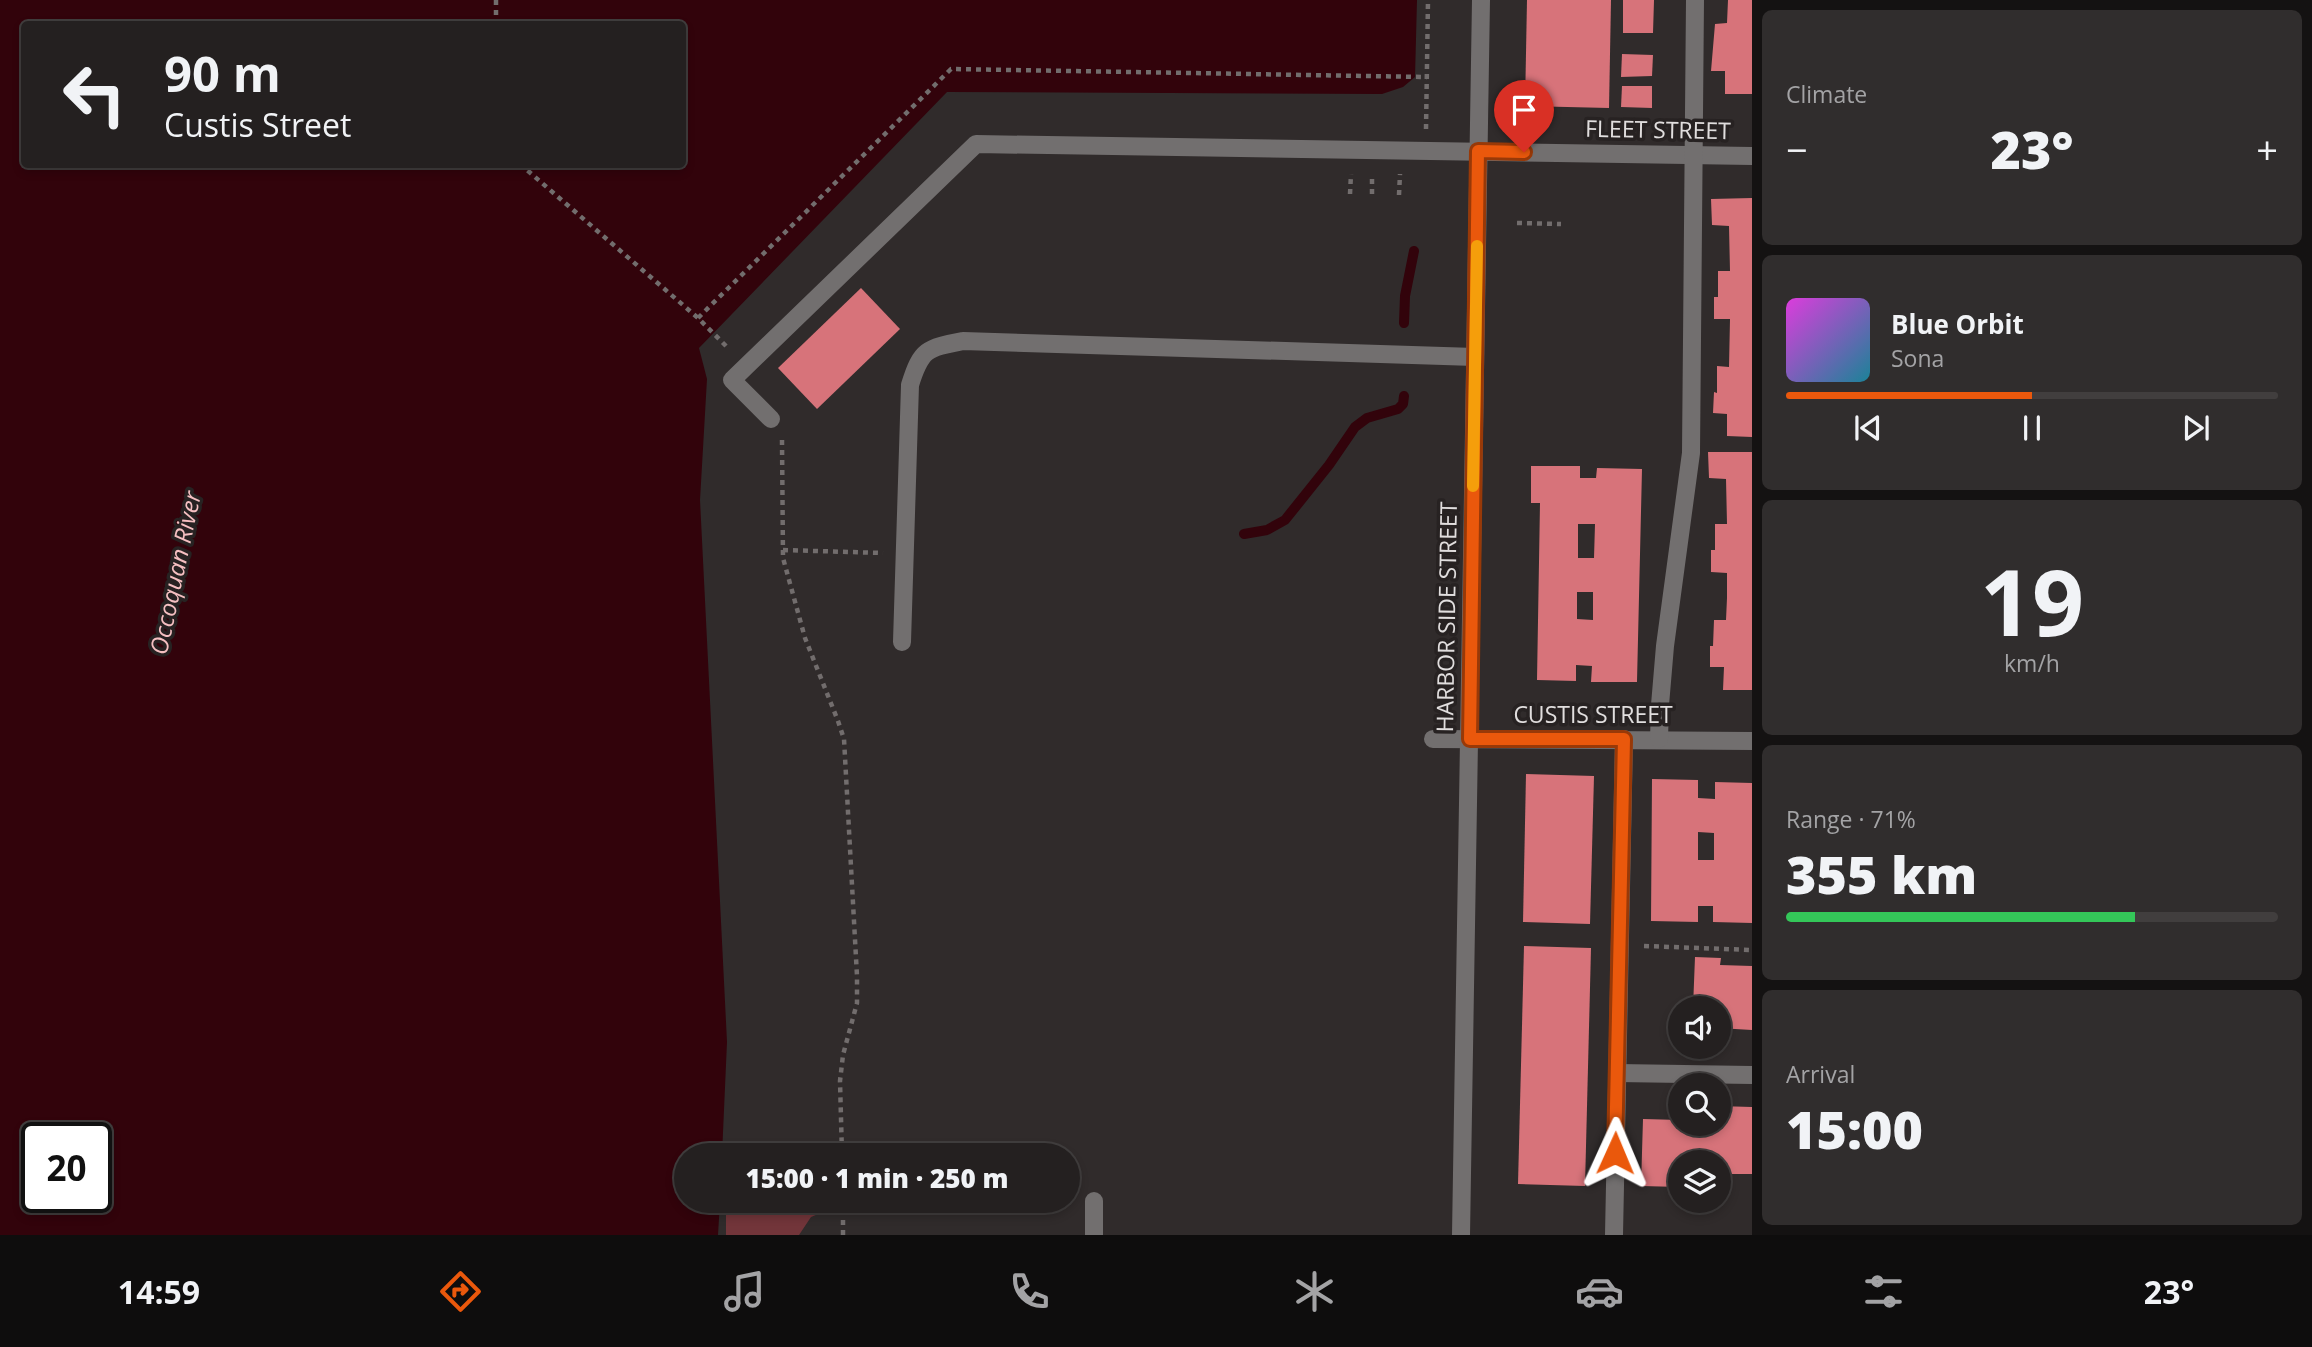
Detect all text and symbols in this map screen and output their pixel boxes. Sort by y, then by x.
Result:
text: 90 m [164,40,281,106]
icon: left [49,49,140,140]
text: Climate [1786,78,1867,110]
pin [1494,80,1554,152]
icon: arrive [1505,91,1543,129]
text: Custis Street [164,103,351,146]
street label: FLEET STREET [1585,112,1732,146]
text: 23° [1991,113,2073,184]
text: − [1786,123,1808,175]
text: + [2256,123,2278,175]
text: Blue Orbit [1891,306,2024,342]
text: Sona [1891,342,1944,374]
icon: previous [1849,409,1887,447]
icon: pause [2013,409,2051,447]
icon: next [2177,409,2215,447]
water label: Occoquan River [141,487,208,657]
street label: HARBOR SIDE STREET [1428,501,1464,733]
text: 19 [1980,539,2084,663]
text: km/h [2004,647,2060,679]
street label: CUSTIS STREET [1513,698,1673,730]
text: Range · 71% [1786,803,1916,835]
text: 355 km [1786,838,1977,909]
map controls [1668,996,1731,1213]
button: sound [1668,996,1731,1059]
text: Arrival [1786,1058,1855,1090]
button: search [1668,1073,1731,1136]
text: 15:00 [1786,1093,1923,1164]
position arrow [1578,1116,1652,1190]
speed limit sign: 20 [21,1122,112,1213]
button: layers [1668,1150,1731,1213]
text: 15:00 · 1 min · 250 m [746,1160,1008,1196]
icon: directions [436,1267,485,1316]
icon: music [720,1267,769,1316]
icon: phone [1005,1267,1054,1316]
icon: climate [1290,1267,1339,1316]
icon: car [1575,1267,1624,1316]
icon: filters [1859,1267,1908,1316]
text: 14:59 [118,1270,200,1313]
text: 23° [2144,1270,2194,1313]

